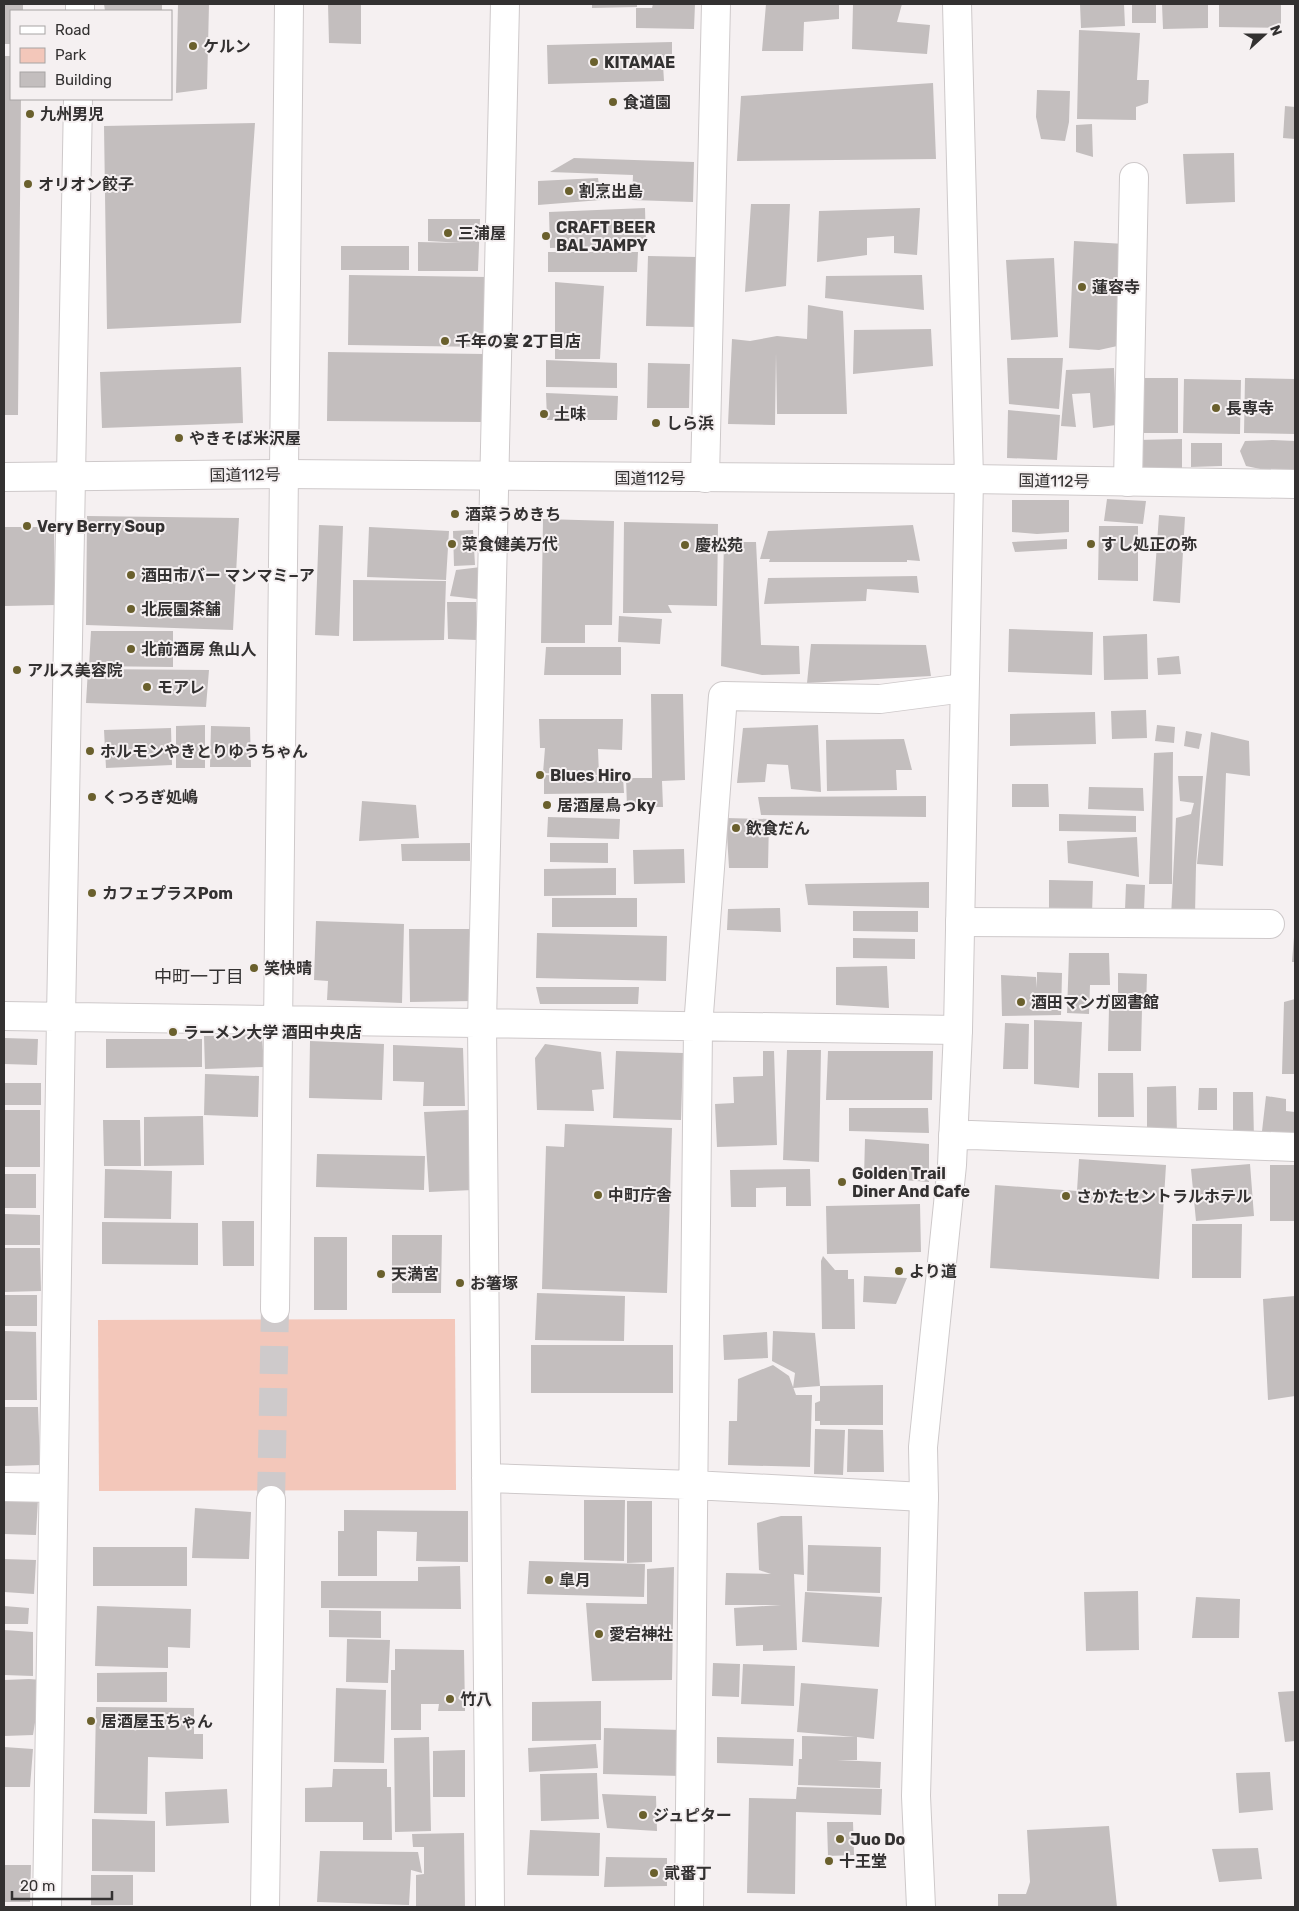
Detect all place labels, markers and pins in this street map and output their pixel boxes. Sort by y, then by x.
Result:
place label: ケルン [203,37,251,56]
marker: ケルン [187,40,199,52]
place label: KITAMAE [604,53,675,72]
marker: KITAMAE [588,56,600,68]
place label: 食道園 [623,93,671,112]
marker: 食道園 [607,96,619,108]
place label: 九州男児 [40,105,104,124]
marker: 九州男児 [24,108,36,120]
place label: オリオン餃子 [38,175,134,194]
marker: オリオン餃子 [22,178,34,190]
place label: 割烹出島 [579,182,643,201]
marker: 割烹出島 [563,185,575,197]
place label: CRAFT BEER BAL JAMPY [556,218,656,255]
place label: 三浦屋 [458,224,506,243]
marker: 三浦屋 [442,227,454,239]
marker: CRAFT BEER BAL JAMPY [540,230,552,242]
place label: 蓮容寺 [1092,278,1140,297]
marker: 蓮容寺 [1076,281,1088,293]
place label: 千年の宴 2丁目店 [455,332,581,351]
marker: 千年の宴 2丁目店 [439,335,451,347]
place label: 長専寺 [1226,399,1274,418]
marker: 長専寺 [1210,402,1222,414]
place label: 土味 [554,405,586,424]
marker: 土味 [538,408,550,420]
place label: しら浜 [666,414,714,433]
marker: しら浜 [650,417,662,429]
place label: やきそば米沢屋 [189,429,301,448]
marker: やきそば米沢屋 [173,432,185,444]
place label: 酒菜うめきち [465,505,561,524]
marker: 酒菜うめきち [449,508,461,520]
place label: Very Berry Soup [37,517,165,536]
marker: Very Berry Soup [21,520,33,532]
place label: 菜食健美万代 [462,535,558,554]
place label: すし処正の弥 [1101,535,1197,554]
place label: 慶松苑 [695,536,743,555]
marker: 菜食健美万代 [446,538,458,550]
marker: すし処正の弥 [1085,538,1097,550]
marker: 慶松苑 [679,539,691,551]
place label: 酒田市バー マンマミ−ア [141,566,315,585]
marker: 酒田市バー マンマミ−ア [125,569,137,581]
place label: 北辰園茶舗 [141,600,221,619]
marker: 北辰園茶舗 [125,603,137,615]
place label: 北前酒房 魚山人 [141,640,256,659]
marker: 北前酒房 魚山人 [125,643,137,655]
place label: アルス美容院 [27,661,123,680]
marker: アルス美容院 [11,664,23,676]
place label: モアレ [157,678,205,697]
marker: モアレ [141,681,153,693]
place label: ホルモンやきとりゆうちゃん [100,742,308,761]
marker: ホルモンやきとりゆうちゃん [84,745,96,757]
place label: Blues Hiro [550,766,632,785]
marker: Blues Hiro [534,769,546,781]
place label: くつろぎ処嶋 [102,788,198,807]
marker: くつろぎ処嶋 [86,791,98,803]
place label: 居酒屋鳥っky [557,796,656,815]
marker: 居酒屋鳥っky [541,799,553,811]
place label: 飲食だん [745,819,810,838]
marker: 飲食だん [730,822,742,834]
place label: カフェプラスPom [102,884,233,903]
marker: カフェプラスPom [86,887,98,899]
place label: 笑快晴 [264,959,312,978]
marker: 笑快晴 [248,962,260,974]
place label: 酒田マンガ図書館 [1031,993,1159,1012]
marker: 酒田マンガ図書館 [1015,996,1027,1008]
place label: ラーメン大学 酒田中央店 [183,1023,362,1042]
marker: ラーメン大学 酒田中央店 [167,1026,179,1038]
place label: Golden Trail Diner And Cafe [852,1164,970,1201]
marker: Golden Trail Diner And Cafe [836,1176,848,1188]
place label: 中町庁舎 [608,1186,672,1205]
place label: さかたセントラルホテル [1076,1187,1252,1206]
marker: 中町庁舎 [592,1189,604,1201]
marker: さかたセントラルホテル [1060,1190,1072,1202]
place label: より道 [909,1262,957,1281]
place label: 天満宮 [391,1265,439,1284]
marker: より道 [893,1265,905,1277]
marker: 天満宮 [375,1268,387,1280]
place label: お箸塚 [470,1274,518,1293]
marker: お箸塚 [454,1277,466,1289]
place label: 皐月 [559,1571,591,1590]
marker: 皐月 [543,1574,555,1586]
place label: 愛宕神社 [609,1625,673,1644]
marker: 愛宕神社 [593,1628,605,1640]
place label: 竹八 [460,1690,492,1709]
marker: 竹八 [444,1693,456,1705]
place label: 居酒屋玉ちゃん [101,1712,213,1731]
marker: 居酒屋玉ちゃん [85,1715,97,1727]
place label: ジュピター [653,1806,732,1825]
marker: ジュピター [637,1809,649,1821]
place label: Juo Do [850,1830,906,1849]
marker: Juo Do [834,1833,846,1845]
place label: 十王堂 [839,1852,887,1871]
marker: 十王堂 [823,1855,835,1867]
place label: 貮番丁 [664,1864,712,1883]
marker: 貮番丁 [648,1867,660,1879]

